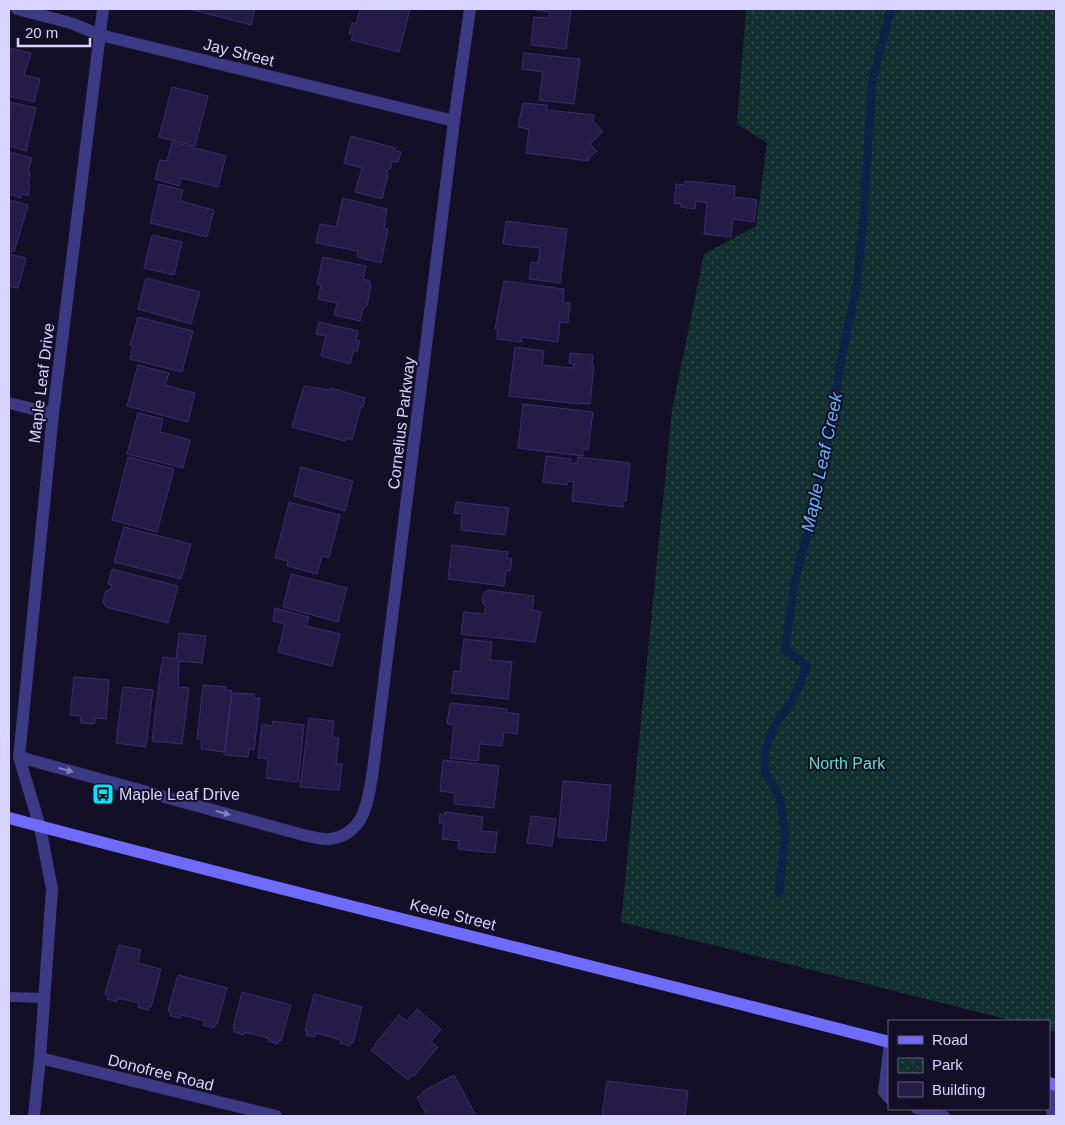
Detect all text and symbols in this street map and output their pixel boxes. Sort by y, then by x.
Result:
scale bar [18,15,90,47]
text: 20 m [25,24,58,41]
street label: Jay Street [202,36,276,70]
street label: Maple Leaf Drive [26,322,57,444]
street label: Cornelius Parkway [385,356,418,490]
water label: Maple Leaf Creek [797,389,847,534]
park label: North Park [809,755,886,772]
one-way arrow [59,766,74,774]
bus stop icon: Maple Leaf Drive [91,782,115,806]
place label: Maple Leaf Drive [119,786,240,803]
one-way arrow [215,810,230,818]
street label: Keele Street [408,896,498,934]
legend [888,1020,1050,1110]
text: Road [932,1031,968,1048]
street label: Donofree Road [106,1051,216,1094]
text: Park [932,1056,963,1073]
text: Building [932,1081,985,1098]

